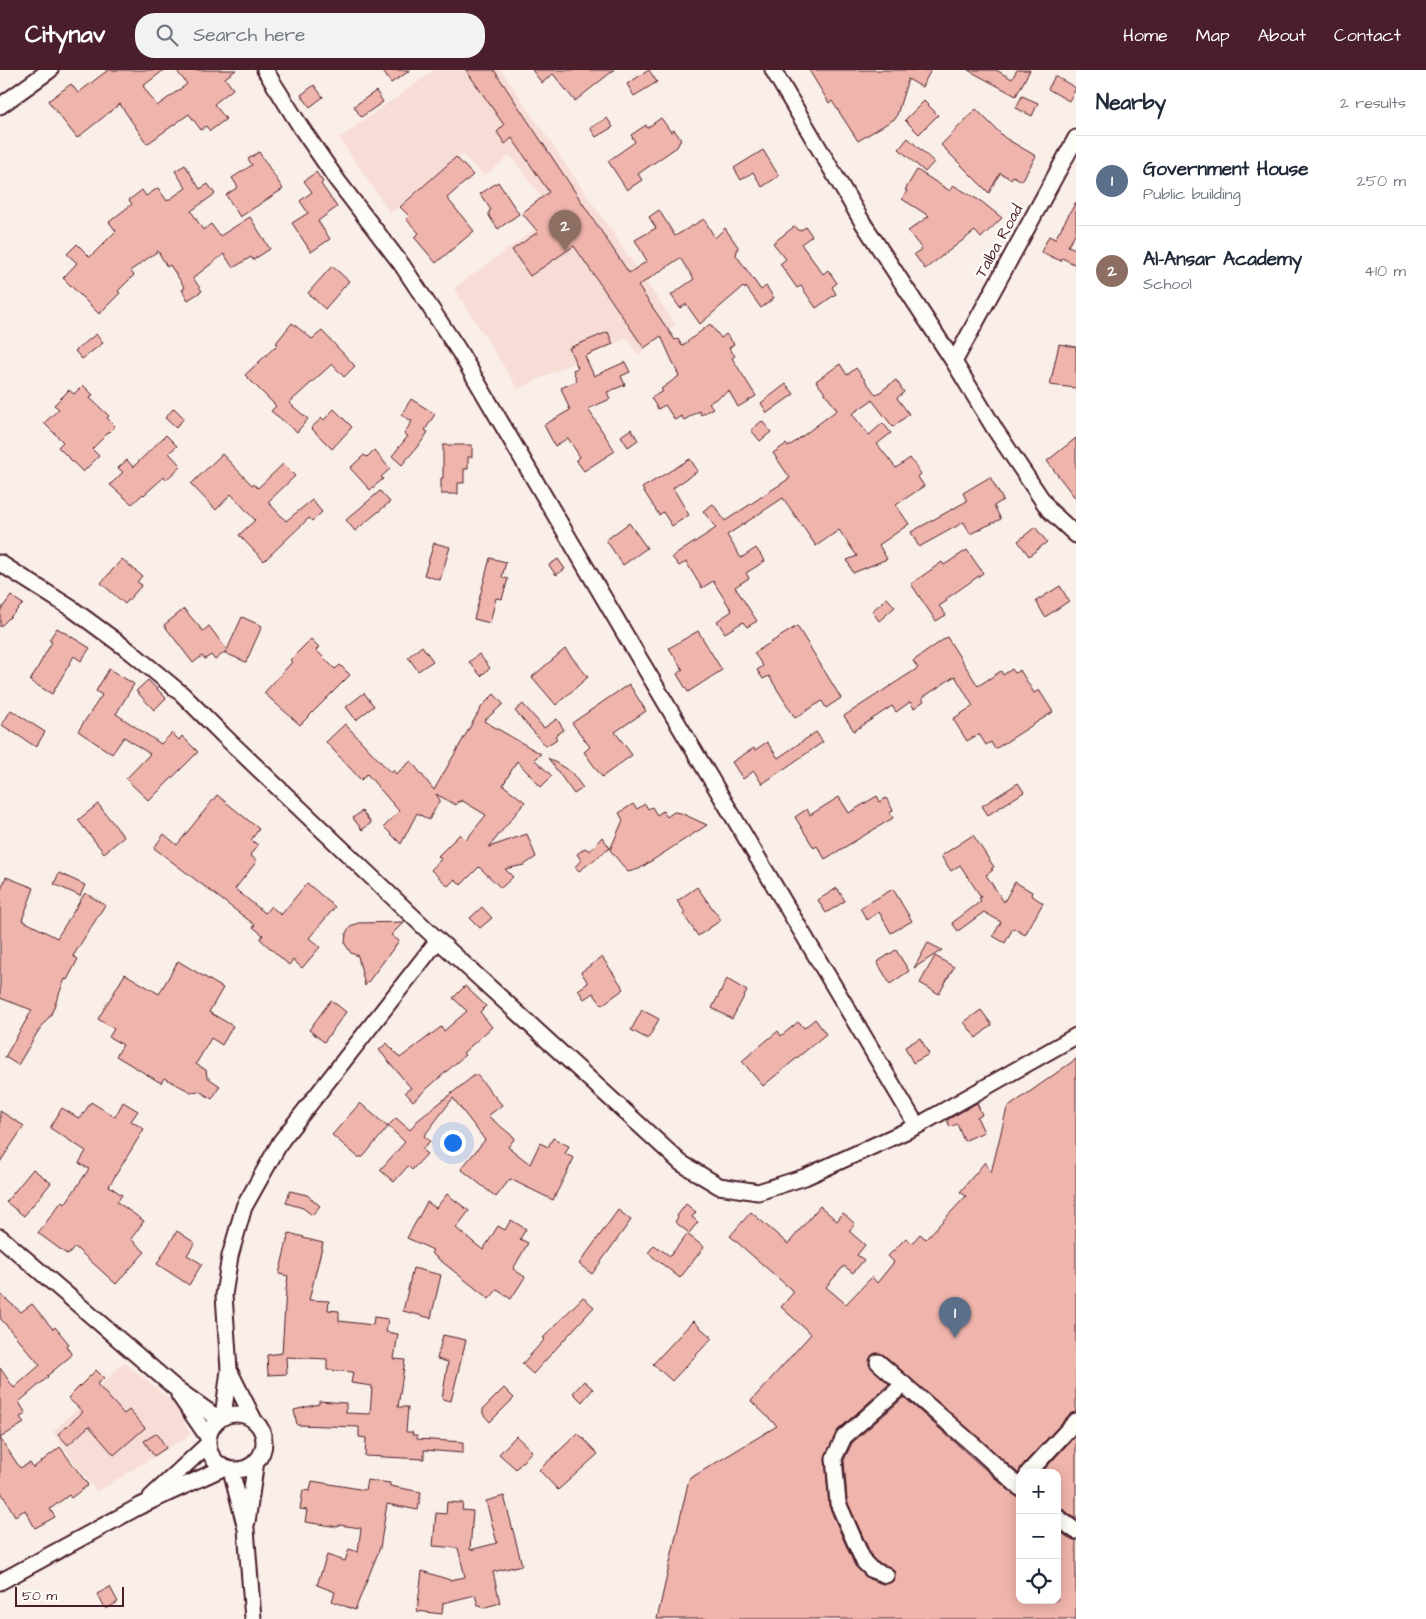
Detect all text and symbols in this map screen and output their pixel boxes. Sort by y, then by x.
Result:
search box [135,13,485,58]
text: Citynav [25,18,105,52]
icon: search [153,21,181,49]
text: Search here [193,22,305,49]
text: Home [1123,23,1168,48]
text: Map [1196,23,1230,48]
text: About [1258,23,1306,48]
text: Contact [1334,23,1401,48]
text: Nearby [1096,88,1166,117]
text: 2 results [1340,92,1406,114]
text: Government House [1143,156,1308,183]
text: 1 [1111,170,1113,192]
text: 250 m [1357,170,1406,192]
text: Public building [1143,183,1241,205]
street label: Talba Road [970,200,1028,282]
pin: 2 [549,210,581,251]
text: Al-Ansar Academy [1143,246,1302,273]
text: 2 [1107,260,1117,282]
text: 410 m [1364,260,1406,282]
text: School [1143,273,1192,295]
your location [440,1130,466,1156]
pin: 1 [939,1297,971,1338]
map controls [1016,1469,1061,1604]
button: + [1016,1469,1061,1514]
button: − [1016,1514,1061,1559]
button: locate [1016,1559,1061,1604]
scale bar [15,1584,124,1607]
text: 50 m [22,1586,57,1606]

